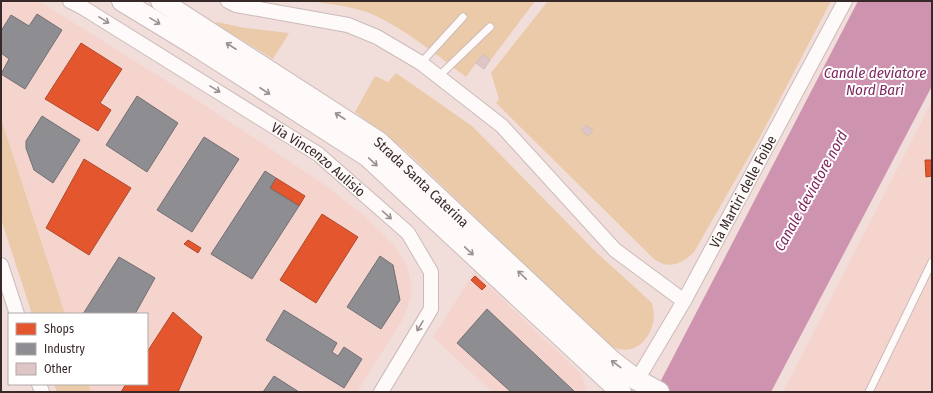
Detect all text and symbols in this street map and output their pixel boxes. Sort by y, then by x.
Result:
one-way arrow [98,17,110,25]
one-way arrow [150,17,161,25]
one-way arrow [225,42,236,50]
water label: Canale deviatore Nord Bari [824,64,926,99]
one-way arrow [209,85,220,93]
one-way arrow [259,87,270,95]
one-way arrow [335,112,346,120]
street label: Via Vincenzo Aulisio [268,119,369,201]
water label: Canale deviatore nord [771,128,852,254]
street label: Strada Santa Caterina [371,133,472,231]
street label: Via Martiri delle Foibe [706,133,780,251]
one-way arrow [368,158,379,167]
one-way arrow [382,210,392,219]
one-way arrow [464,246,474,256]
one-way arrow [517,270,527,280]
legend [8,313,148,385]
one-way arrow [416,320,424,332]
text: Shops [44,322,74,336]
text: Industry [44,342,85,356]
one-way arrow [611,360,622,368]
text: Other [44,362,73,376]

